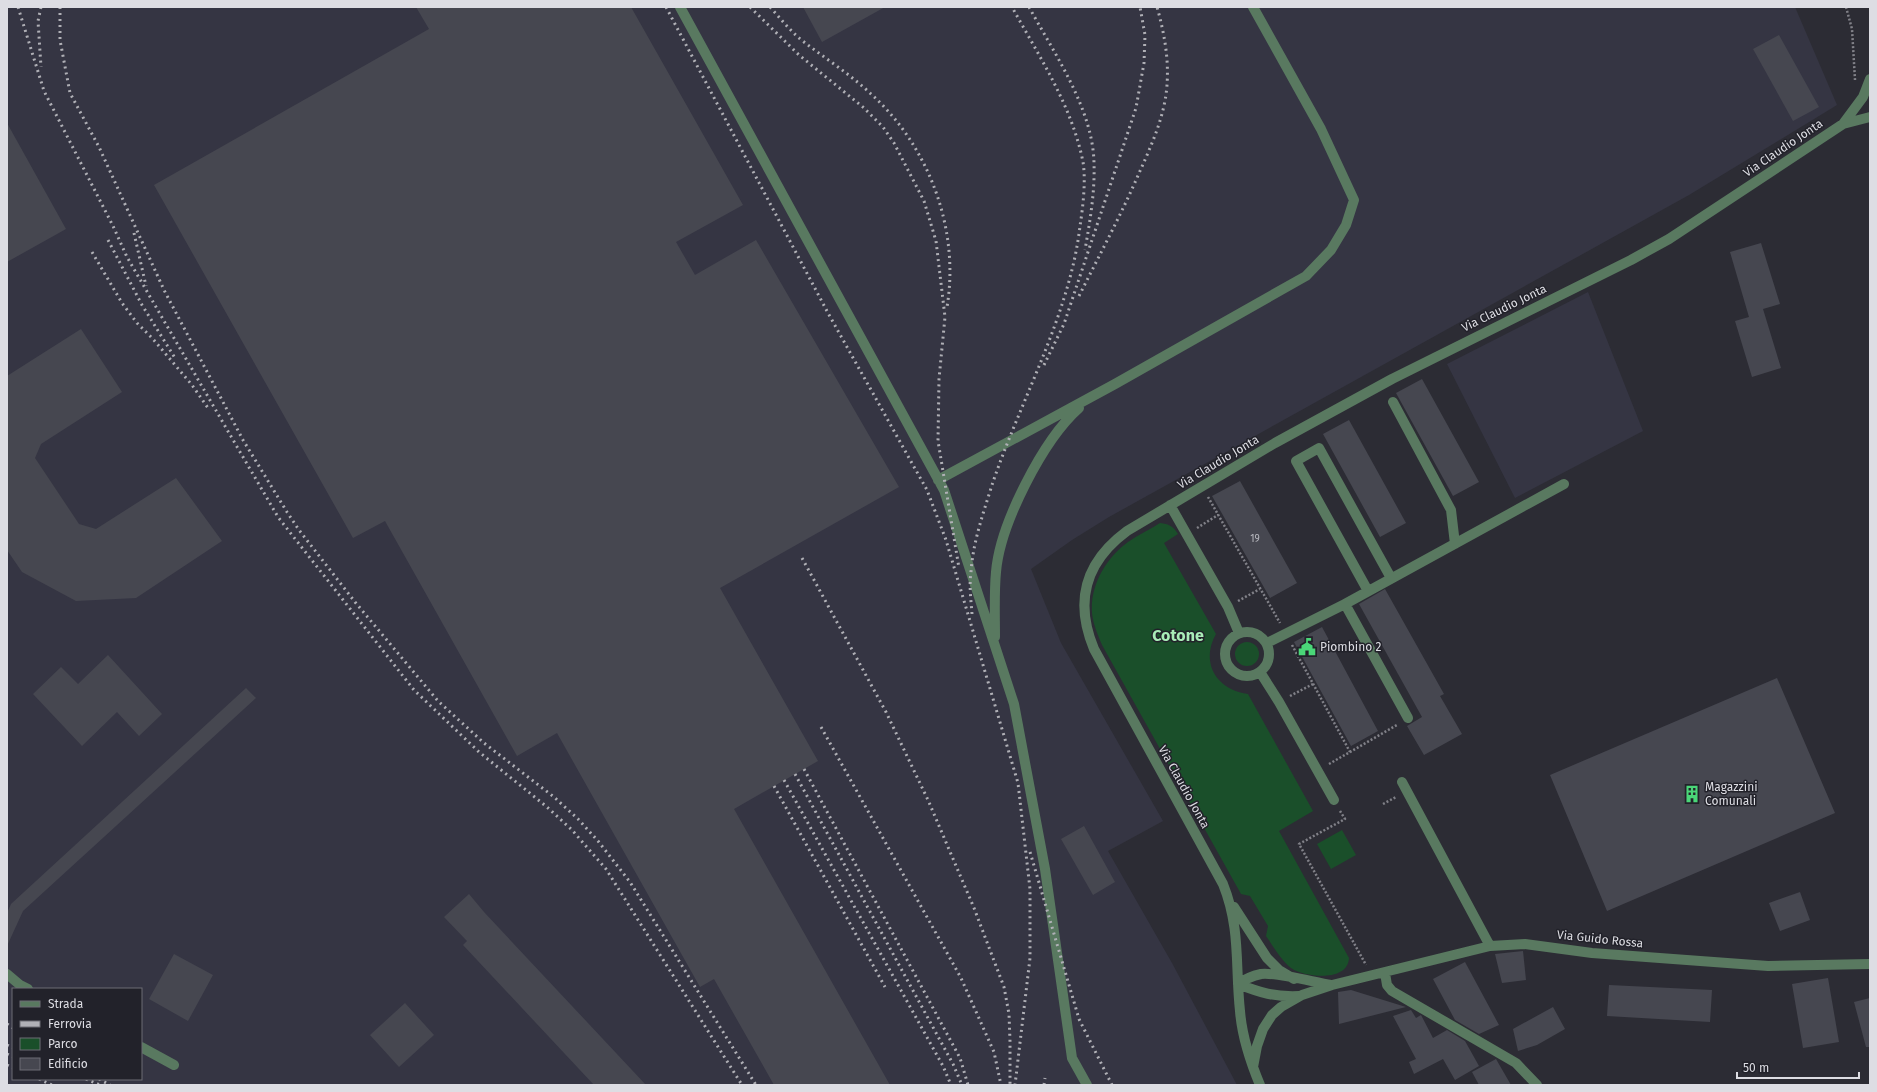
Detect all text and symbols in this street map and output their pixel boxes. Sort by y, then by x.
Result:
street label: Via Claudio Jonta [1741,116,1825,180]
street label: Via Claudio Jonta [1459,281,1549,335]
street label: Via Claudio Jonta [1175,432,1261,492]
house number: 19 [1250,533,1260,545]
district label: Cotone [1152,626,1204,645]
public building icon: Piombino 2 [1297,637,1317,657]
place label: Piombino 2 [1320,640,1381,654]
street label: Via Claudio Jonta [1155,743,1213,831]
place label: Magazzini Comunali [1705,780,1758,808]
building icon: Magazzini Comunali [1682,784,1702,804]
street label: Via Guido Rossa [1556,928,1644,950]
legend [12,988,142,1080]
text: Strada [48,997,83,1011]
text: Ferrovia [48,1017,92,1031]
text: Parco [48,1037,78,1051]
scale bar [1737,1054,1859,1080]
text: Edificio [48,1057,88,1071]
text: 50 m [1743,1061,1769,1075]

